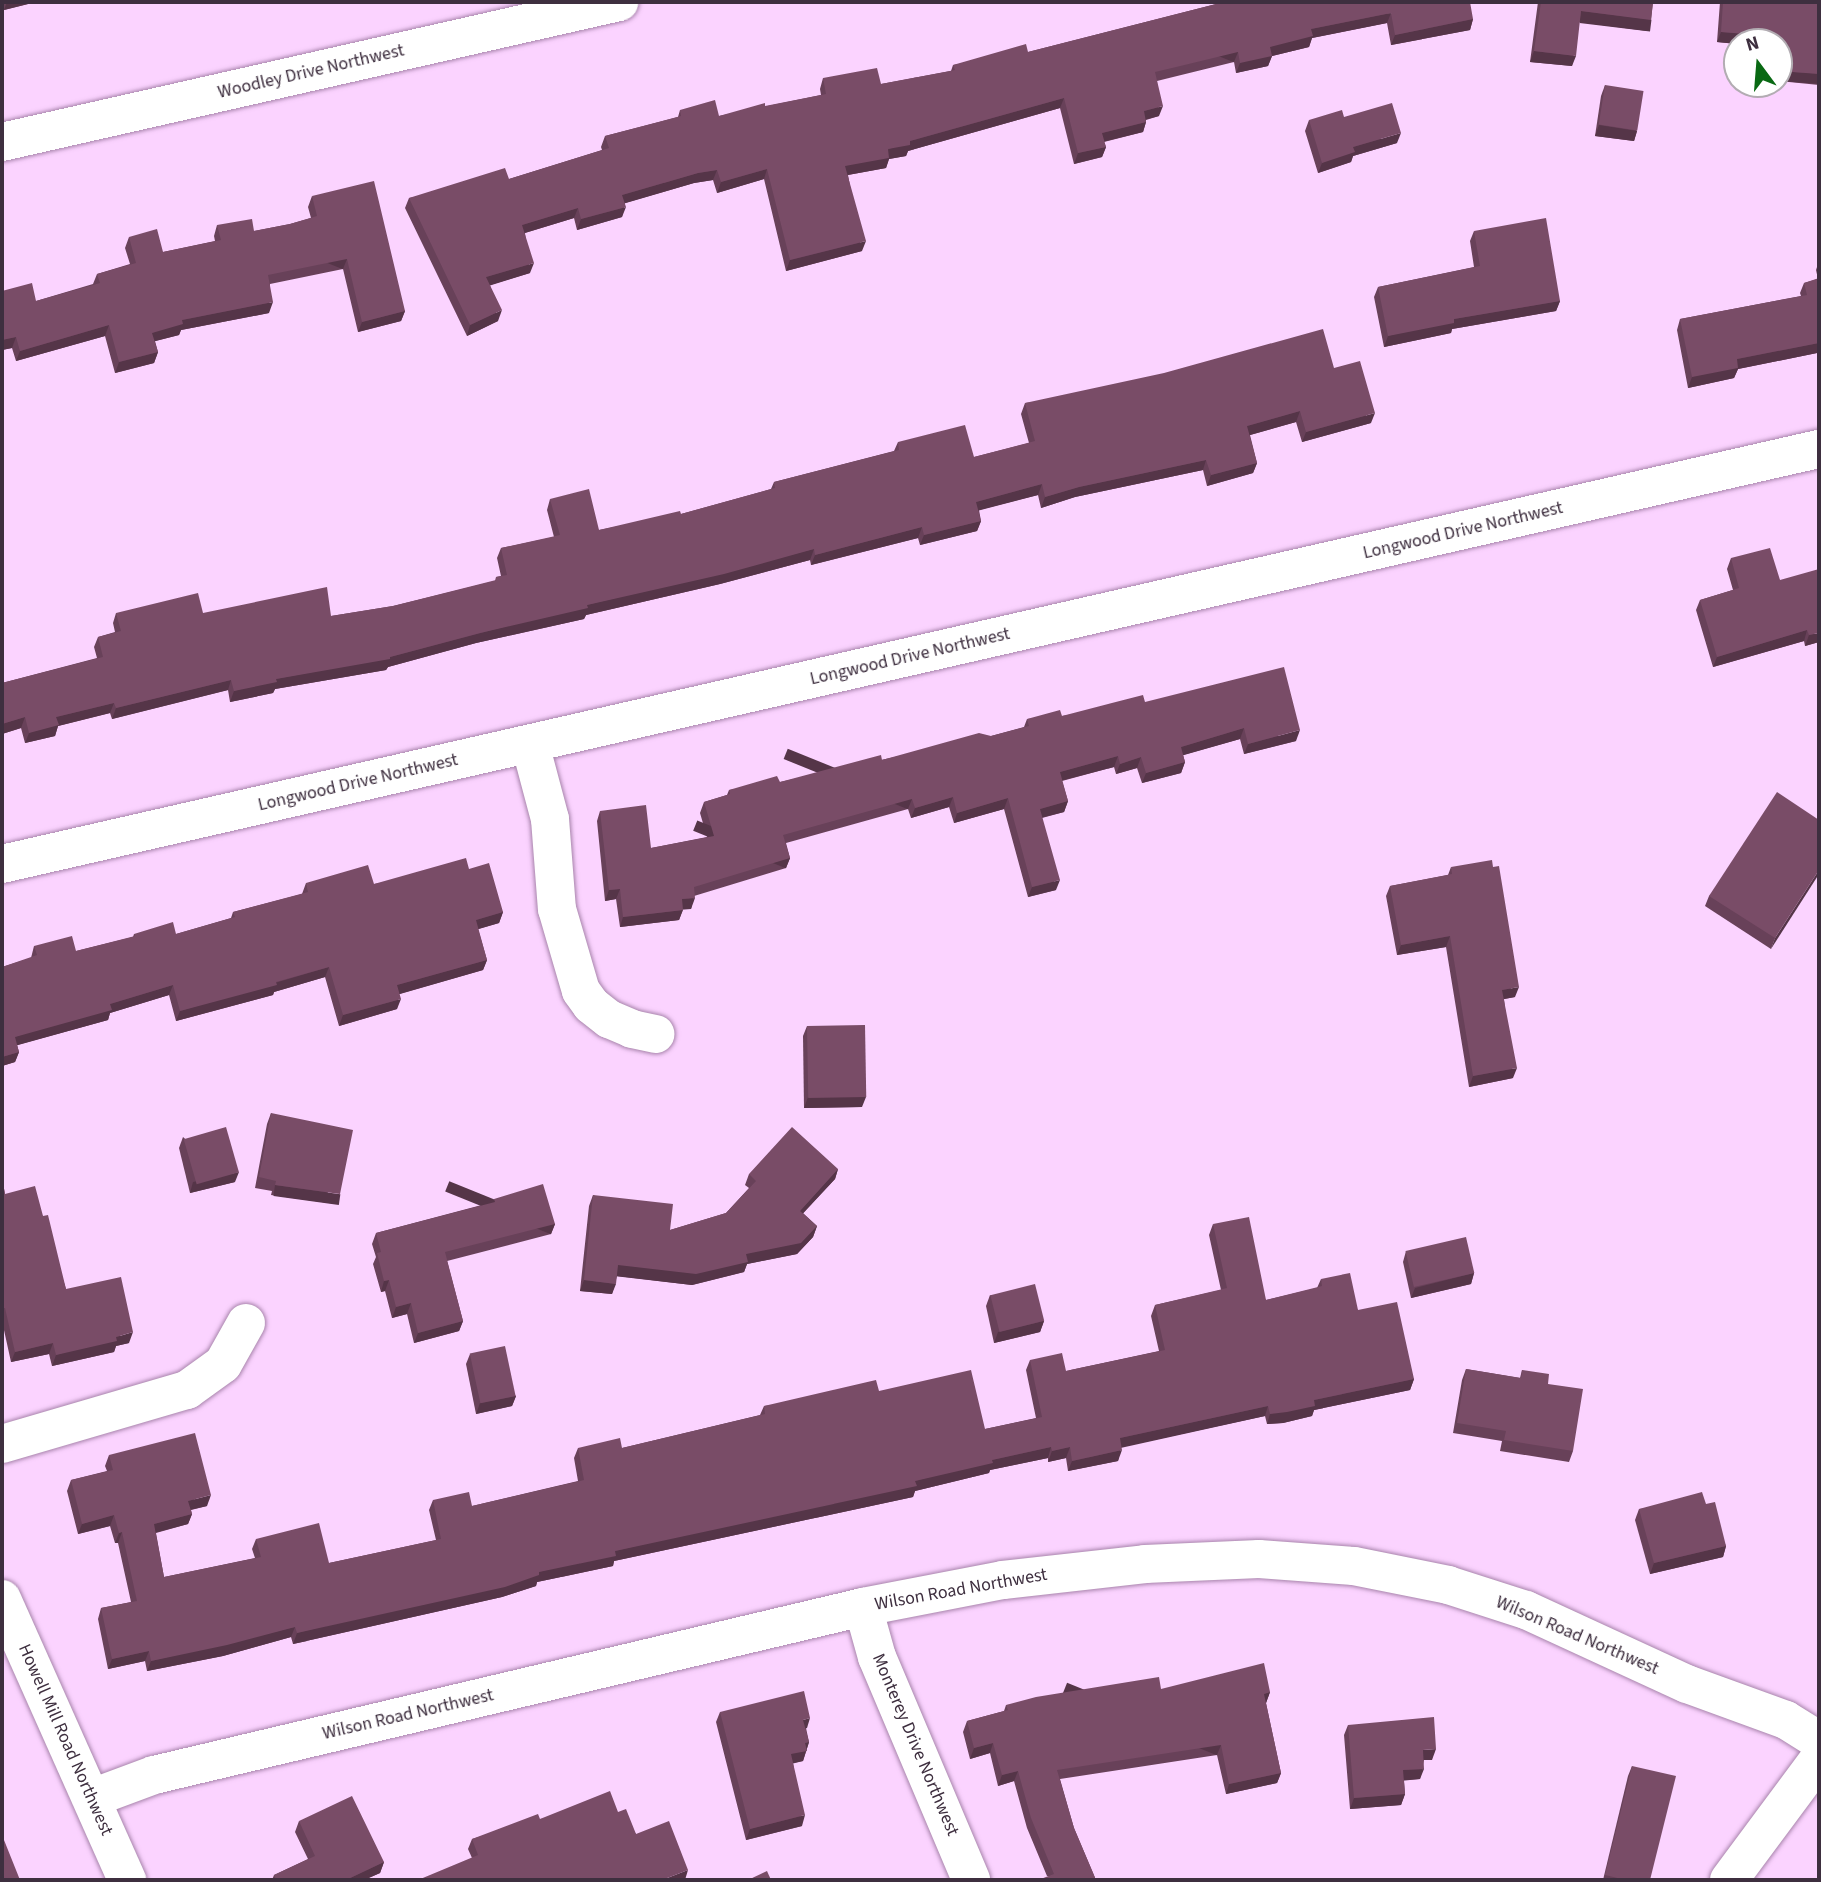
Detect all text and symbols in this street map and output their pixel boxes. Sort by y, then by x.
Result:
north arrow [1723,28,1793,98]
text: N [1743,30,1762,59]
street label: Woodley Drive Northwest [216,40,406,104]
street label: Longwood Drive Northwest [1361,497,1565,565]
street label: Longwood Drive Northwest [808,623,1012,691]
street label: Longwood Drive Northwest [256,749,460,817]
street label: Wilson Road Northwest [873,1564,1049,1616]
street label: Wilson Road Northwest [1492,1592,1662,1680]
street label: Howell Mill Road Northwest [13,1641,117,1839]
street label: Monterey Drive Northwest [867,1651,963,1839]
street label: Wilson Road Northwest [320,1685,496,1745]

